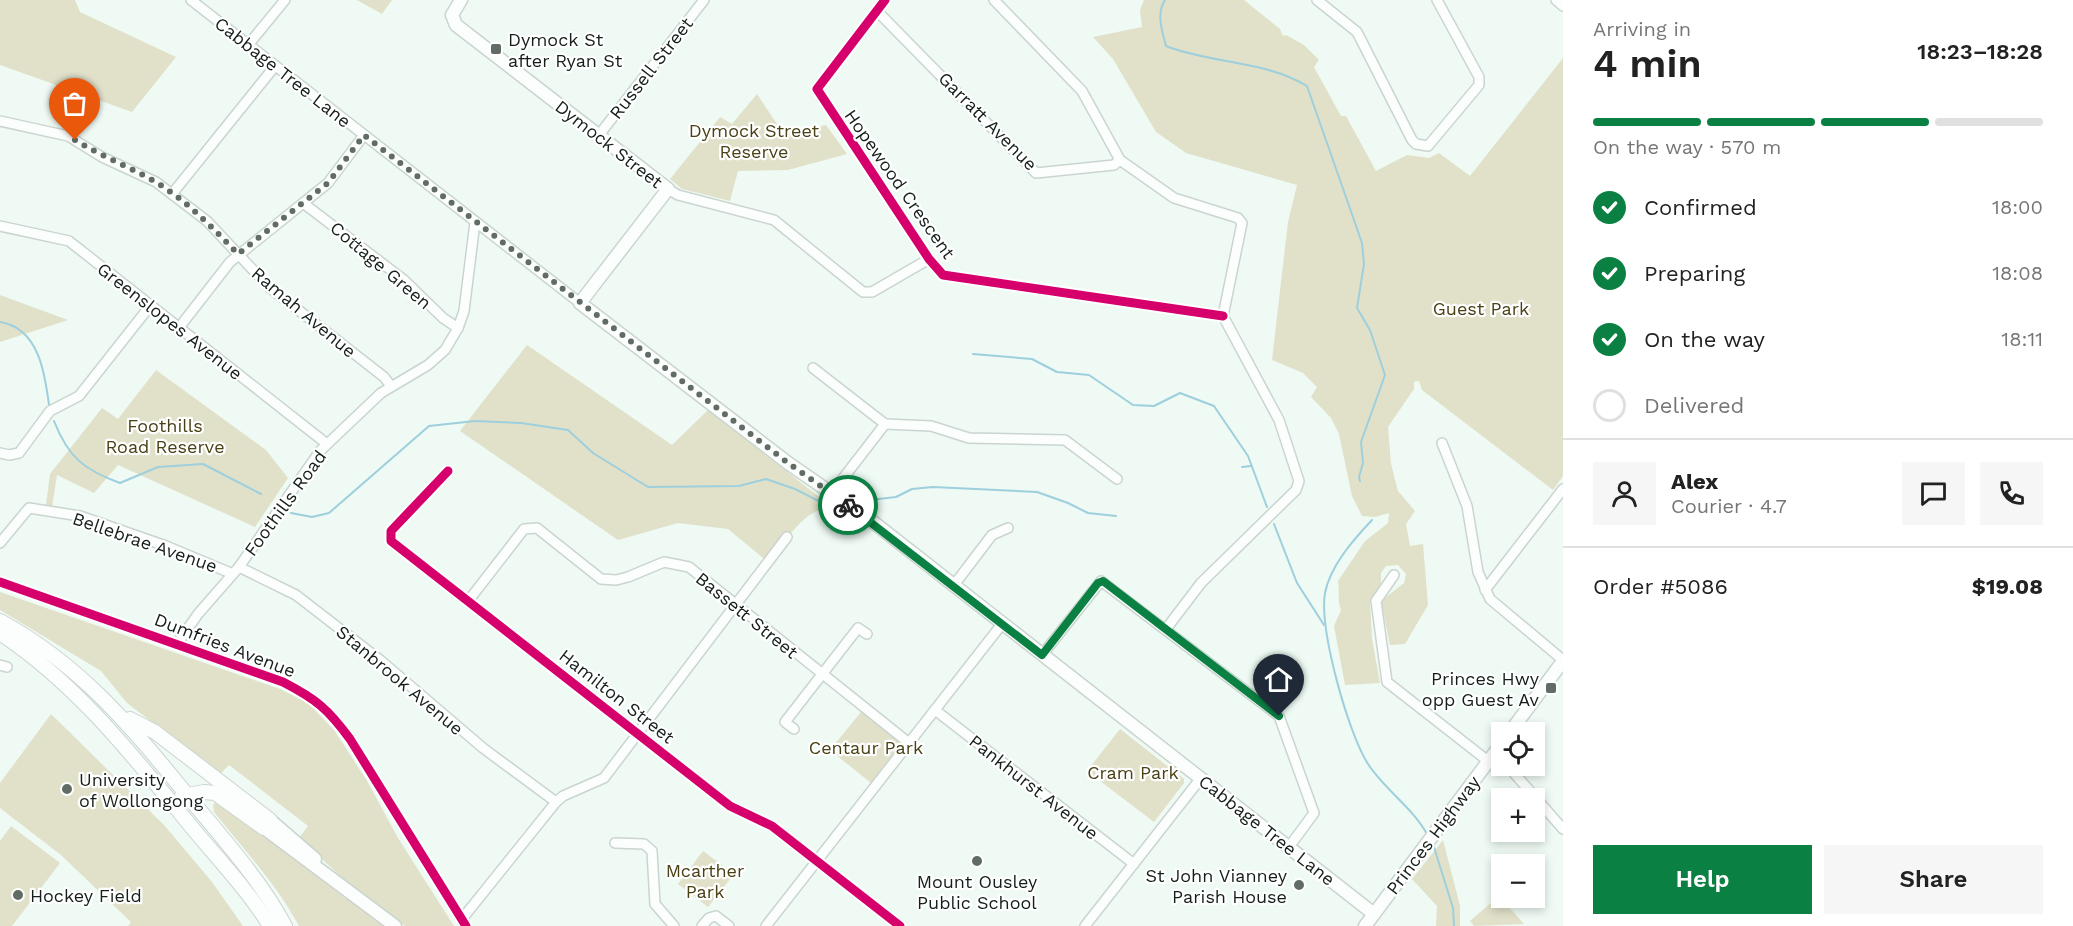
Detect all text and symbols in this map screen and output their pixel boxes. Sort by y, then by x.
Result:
street label: Cabbage Tree Lane [211,12,355,132]
street label: Russell Street [605,13,697,123]
text: Arriving in [1593,17,1691,41]
place label: Dymock St after Ryan St [508,29,623,71]
text: 18:23–18:28 [1917,39,2043,64]
text: 4 min [1593,41,1702,86]
marker: Dymock St after Ryan St [489,42,503,56]
street label: Garratt Avenue [934,67,1042,175]
pin [49,78,100,140]
icon: bag [58,87,91,120]
street label: Dymock Street [551,96,667,193]
street label: Hopewood Crescent [841,105,960,263]
park label: Dymock Street Reserve [689,120,820,162]
text: On the way · 570 m [1593,135,1781,159]
icon: check [1593,191,1626,224]
text: Confirmed [1644,195,1757,220]
text: 18:00 [1992,195,2043,219]
street label: Cottage Green [326,217,436,313]
icon: check [1593,257,1626,290]
street label: Greenslopes Avenue [93,258,247,384]
text: Preparing [1644,261,1745,286]
text: 18:08 [1992,261,2043,285]
street label: Ramah Avenue [248,262,360,362]
park label: Guest Park [1433,298,1529,319]
icon: check [1593,323,1626,356]
text: On the way [1644,327,1765,352]
text: 18:11 [2001,327,2043,351]
text: Delivered [1644,393,1744,418]
park label: Foothills Road Reserve [105,415,225,457]
street label: Foothills Road [240,446,330,560]
button: person [1593,462,1656,525]
button: chat [1902,462,1965,525]
button: phone [1980,462,2043,525]
text: Alex [1671,469,1718,494]
courier [818,475,878,535]
icon: bike [832,489,865,522]
text: Courier · 4.7 [1671,494,1787,518]
street label: Bellebrae Avenue [70,507,220,577]
street label: Bassett Street [692,567,803,663]
text: Order #5086 [1593,574,1728,599]
text: $19.08 [1972,574,2043,599]
street label: Dumfries Avenue [152,608,298,682]
street label: Stanbrook Avenue [332,621,468,739]
street label: Hamilton Street [555,645,679,748]
pin [1253,654,1304,716]
icon: home [1262,663,1295,696]
place label: Princes Hwy opp Guest Av [1422,668,1540,710]
marker: Princes Hwy opp Guest Av [1544,681,1558,695]
map controls [1491,722,1545,908]
button: locate [1491,722,1545,776]
street label: Pankhurst Avenue [965,730,1103,844]
park label: Centaur Park [809,737,923,758]
park label: Cram Park [1087,762,1179,783]
place label: University of Wollongong [79,769,204,811]
street label: Cabbage Tree Lane [1195,770,1339,890]
street label: Princes Highway [1382,771,1485,898]
marker: University of Wollongong [60,782,74,796]
button: + [1491,788,1545,842]
button: Help [1593,845,1812,914]
button: Share [1824,845,2043,914]
marker: Mount Ousley Public School [970,854,984,868]
button: − [1491,854,1545,908]
park label: Mcarther Park [666,860,744,902]
place label: St John Vianney Parish House [1145,865,1288,907]
place label: Mount Ousley Public School [917,871,1038,913]
marker: St John Vianney Parish House [1292,878,1306,892]
place label: Hockey Field [30,885,142,906]
marker: Hockey Field [11,888,25,902]

